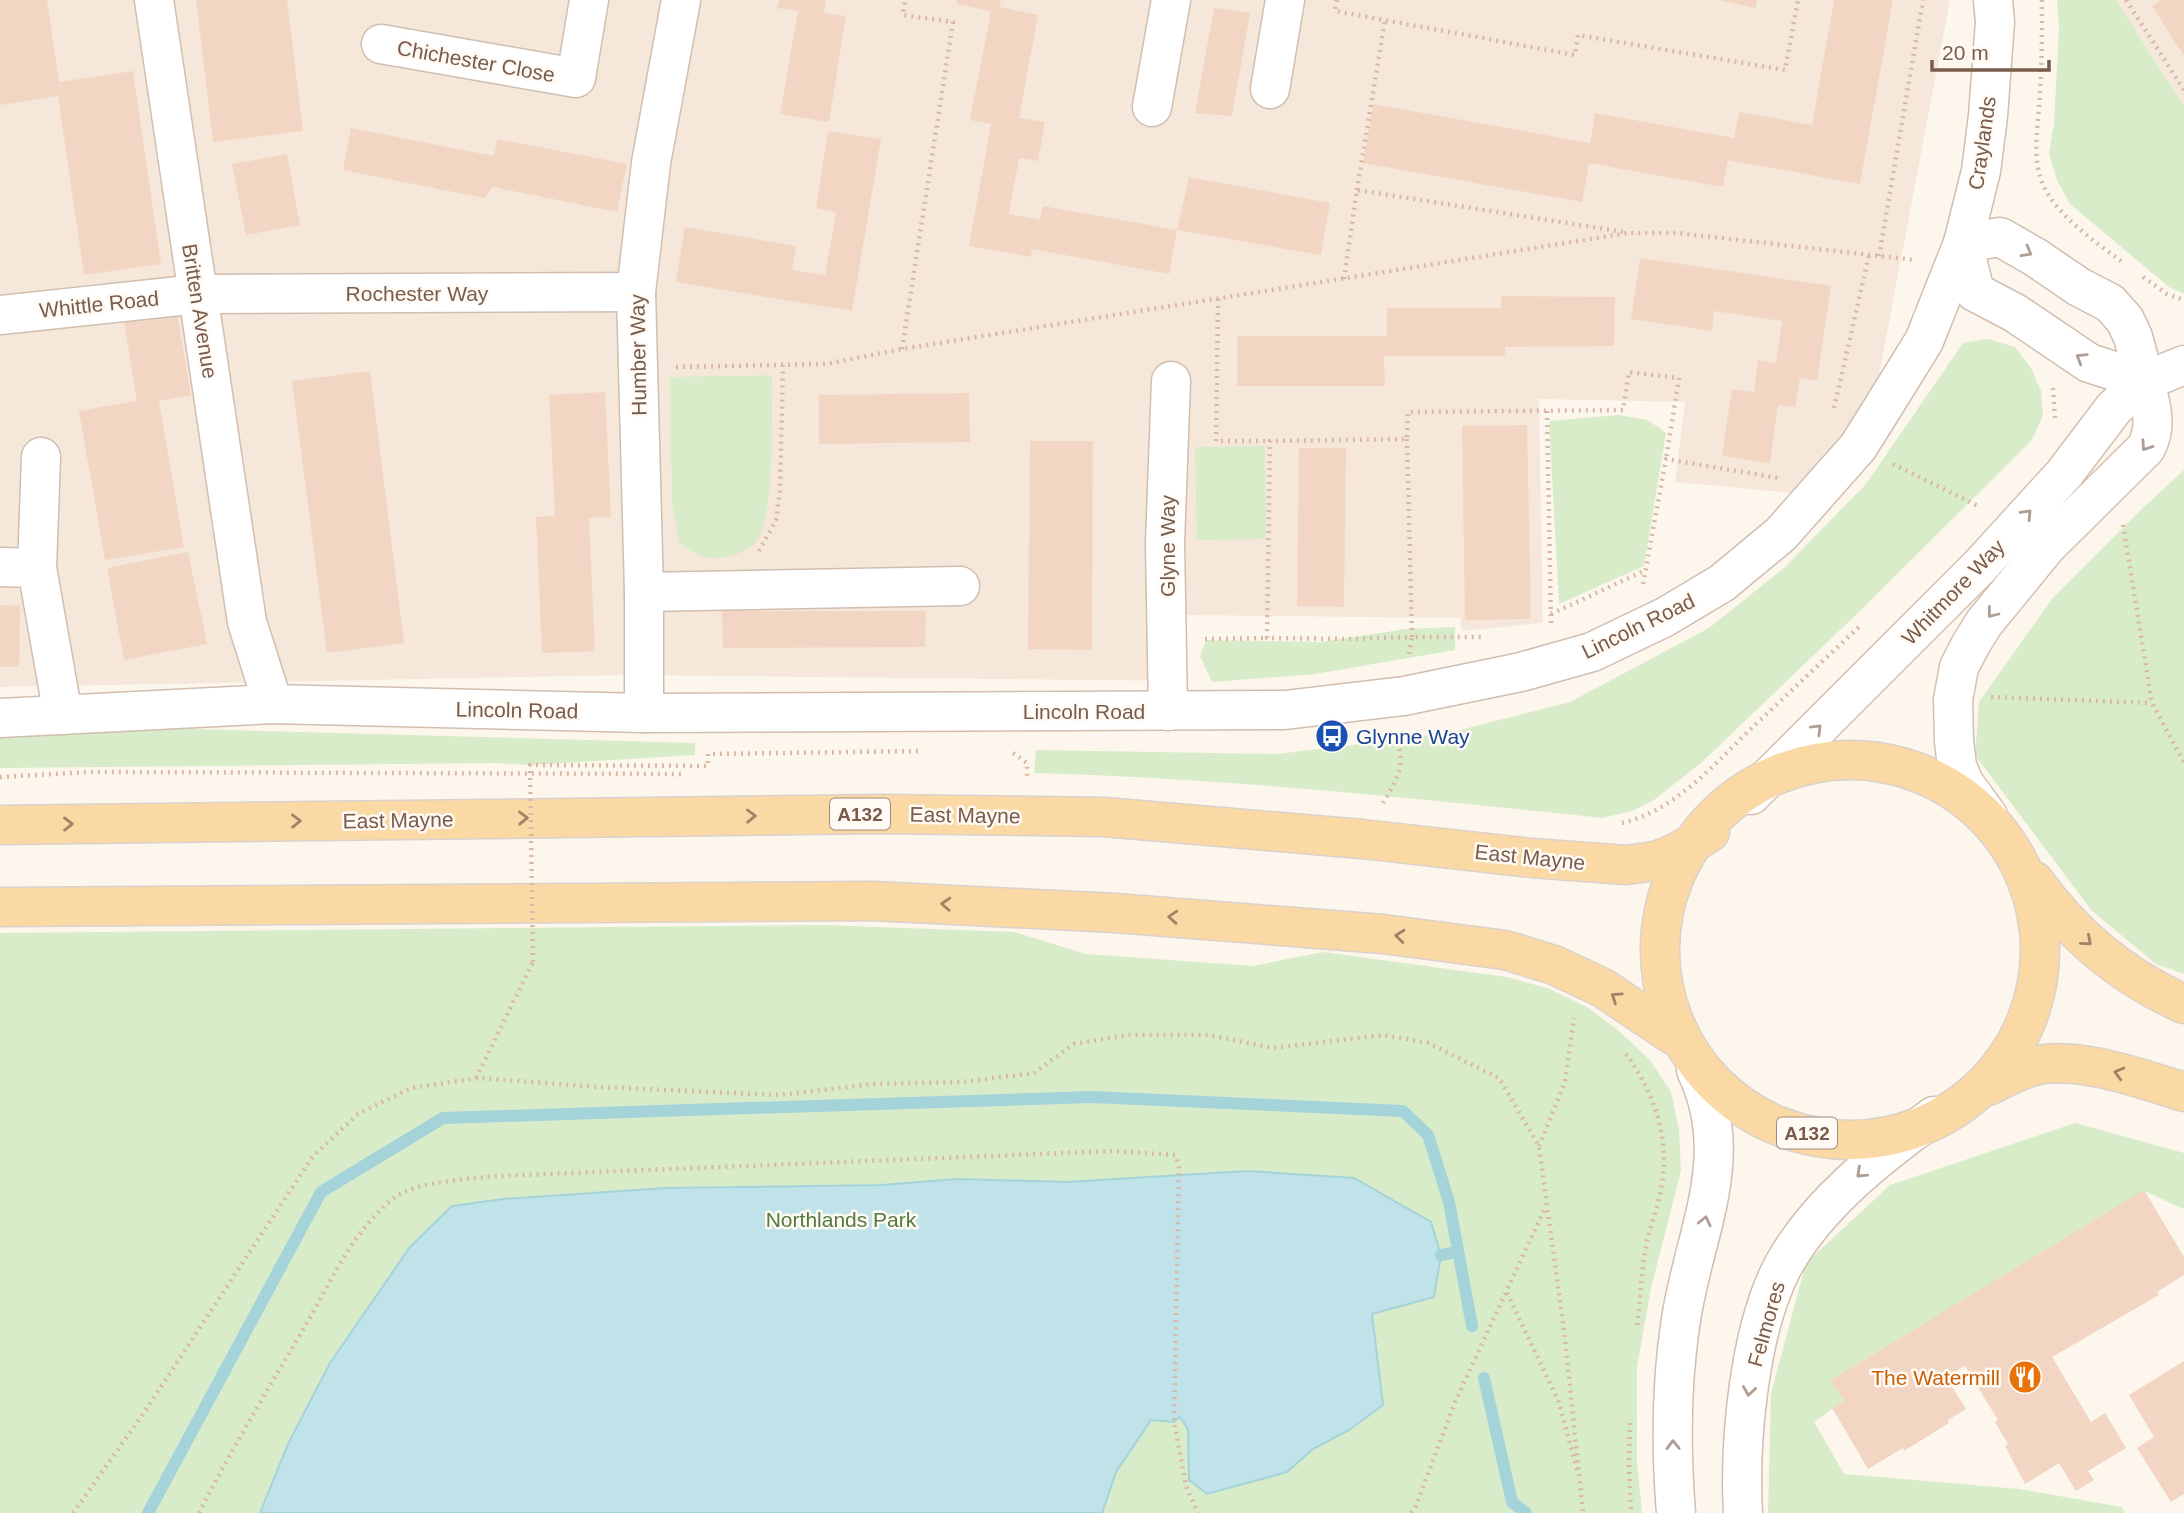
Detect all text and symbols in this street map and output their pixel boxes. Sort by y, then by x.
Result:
scale bar [1932,28,2049,72]
street label: Chichester Close [395,36,557,86]
text: 20 m [1942,41,1989,64]
street label: Craylands [1964,95,2000,191]
street label: Britten Avenue [178,242,222,380]
one-way arrow [2019,244,2032,257]
street label: Rochester Way [346,282,489,305]
street label: Whittle Road [38,286,160,322]
street label: Humber Way [625,293,651,416]
one-way arrow [2076,353,2089,366]
one-way arrow [2141,438,2154,451]
street label: Glyne Way [1156,495,1179,597]
one-way arrow [2019,509,2031,522]
street label: Whitmore Way [1897,534,2009,649]
street label: Lincoln Road [1578,589,1698,663]
one-way arrow [1988,605,2001,618]
street label: Lincoln Road [456,697,578,723]
street label: Lincoln Road [1023,700,1145,723]
bus stop icon: Glynne Way [1313,717,1351,755]
place label: Glynne Way [1356,725,1470,748]
one-way arrow [1809,725,1822,738]
road number: A132 [830,799,890,830]
street label: East Mayne [909,803,1021,827]
street label: East Mayne [342,808,454,832]
one-way arrow [746,808,756,824]
one-way arrow [518,811,529,826]
one-way arrow [291,813,301,829]
one-way arrow [63,816,74,832]
street label: East Mayne [1474,840,1586,874]
one-way arrow [940,897,951,912]
one-way arrow [1167,910,1178,925]
one-way arrow [1394,928,1406,943]
one-way arrow [2078,933,2091,945]
one-way arrow [1611,993,1624,1005]
one-way arrow [2113,1067,2125,1081]
road number: A132 [1777,1118,1837,1148]
one-way arrow [1856,1165,1869,1178]
park label: Northlands Park [766,1208,917,1231]
one-way arrow [1697,1215,1711,1227]
street label: Felmores [1743,1279,1789,1369]
restaurant icon: The Watermill [2006,1358,2044,1396]
place label: The Watermill [1871,1366,2000,1389]
one-way arrow [1742,1385,1757,1397]
one-way arrow [1665,1439,1680,1450]

